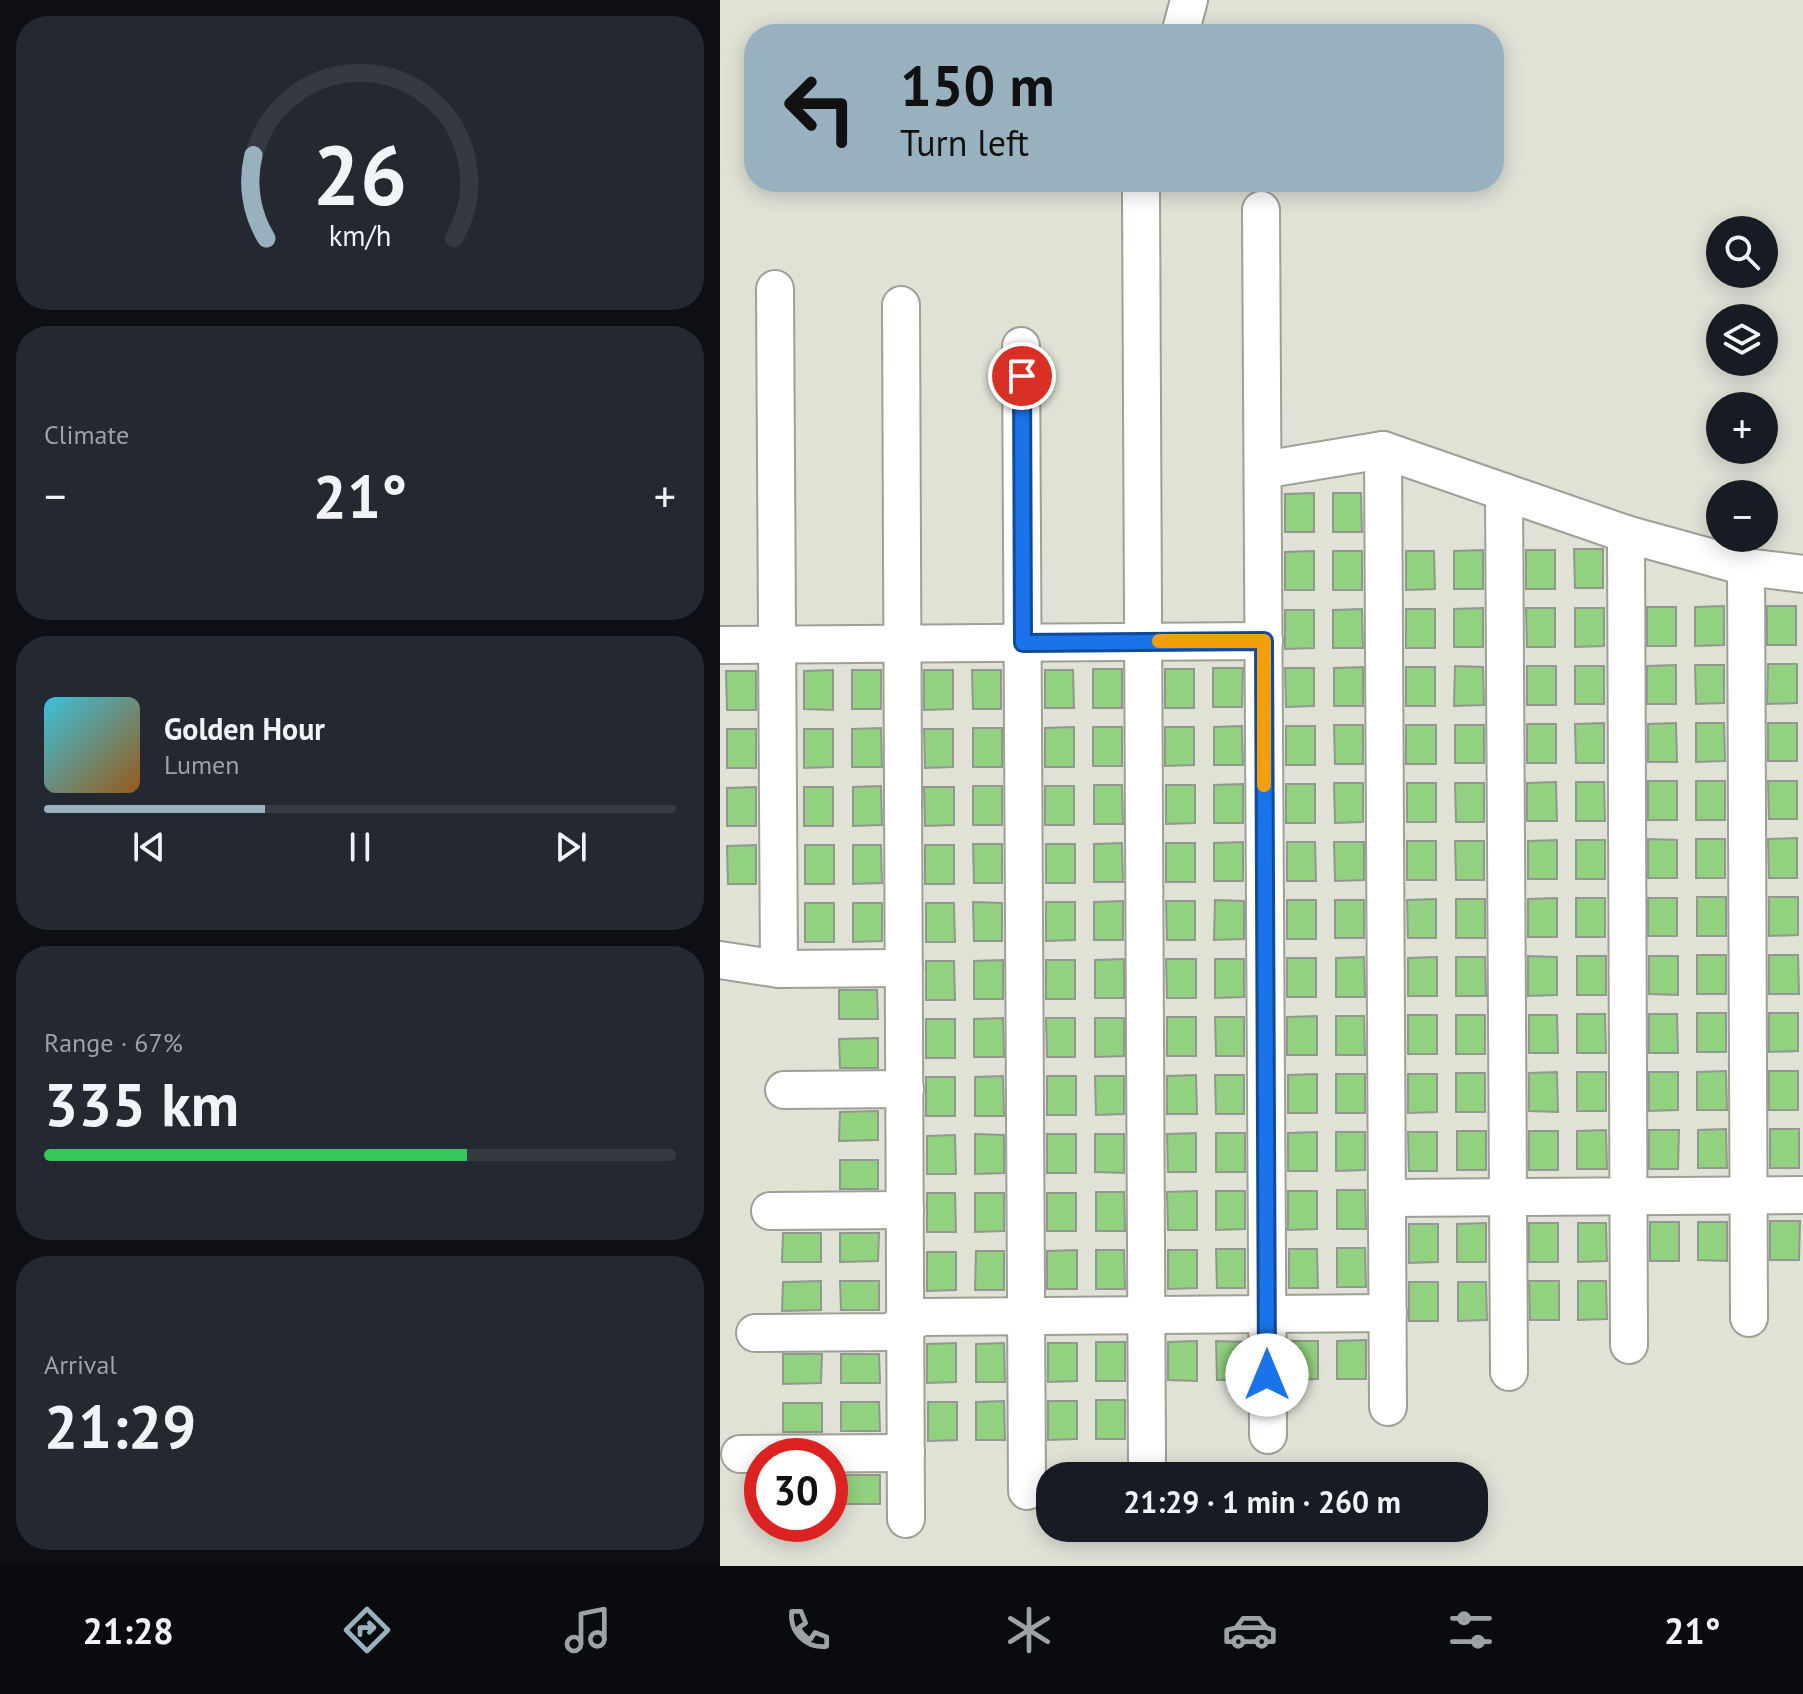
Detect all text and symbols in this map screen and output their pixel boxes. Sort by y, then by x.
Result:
text: 150 m [900,49,1055,121]
icon: left [768,56,872,160]
text: Turn left [900,119,1029,166]
text: 26 [313,120,407,228]
map controls [1706,216,1778,552]
button: search [1706,216,1778,288]
text: km/h [329,217,391,254]
button: layers [1706,304,1778,376]
pin [988,342,1056,410]
icon: arrive [1000,354,1044,398]
button: + [1706,392,1778,464]
text: Climate [44,418,129,451]
text: 21° [313,457,407,535]
text: − [44,467,66,524]
text: + [654,467,676,524]
button: − [1706,480,1778,552]
text: Golden Hour [164,709,325,748]
text: Lumen [164,748,239,781]
icon: previous [127,825,171,869]
icon: pause [338,825,382,869]
icon: next [549,825,593,869]
text: Range · 67% [44,1026,183,1059]
text: 335 km [44,1065,239,1143]
position arrow [1225,1333,1309,1417]
text: Arrival [44,1348,117,1381]
text: 21:29 [44,1387,196,1465]
speed limit sign: 30 [744,1438,848,1542]
text: 21:29 · 1 min · 260 m [1123,1482,1401,1521]
icon: directions [339,1602,395,1658]
icon: music [560,1602,616,1658]
icon: phone [780,1602,836,1658]
icon: climate [1001,1602,1057,1658]
icon: car [1222,1602,1278,1658]
icon: filters [1443,1602,1499,1658]
text: 21:28 [82,1607,174,1654]
text: 21° [1664,1607,1720,1654]

